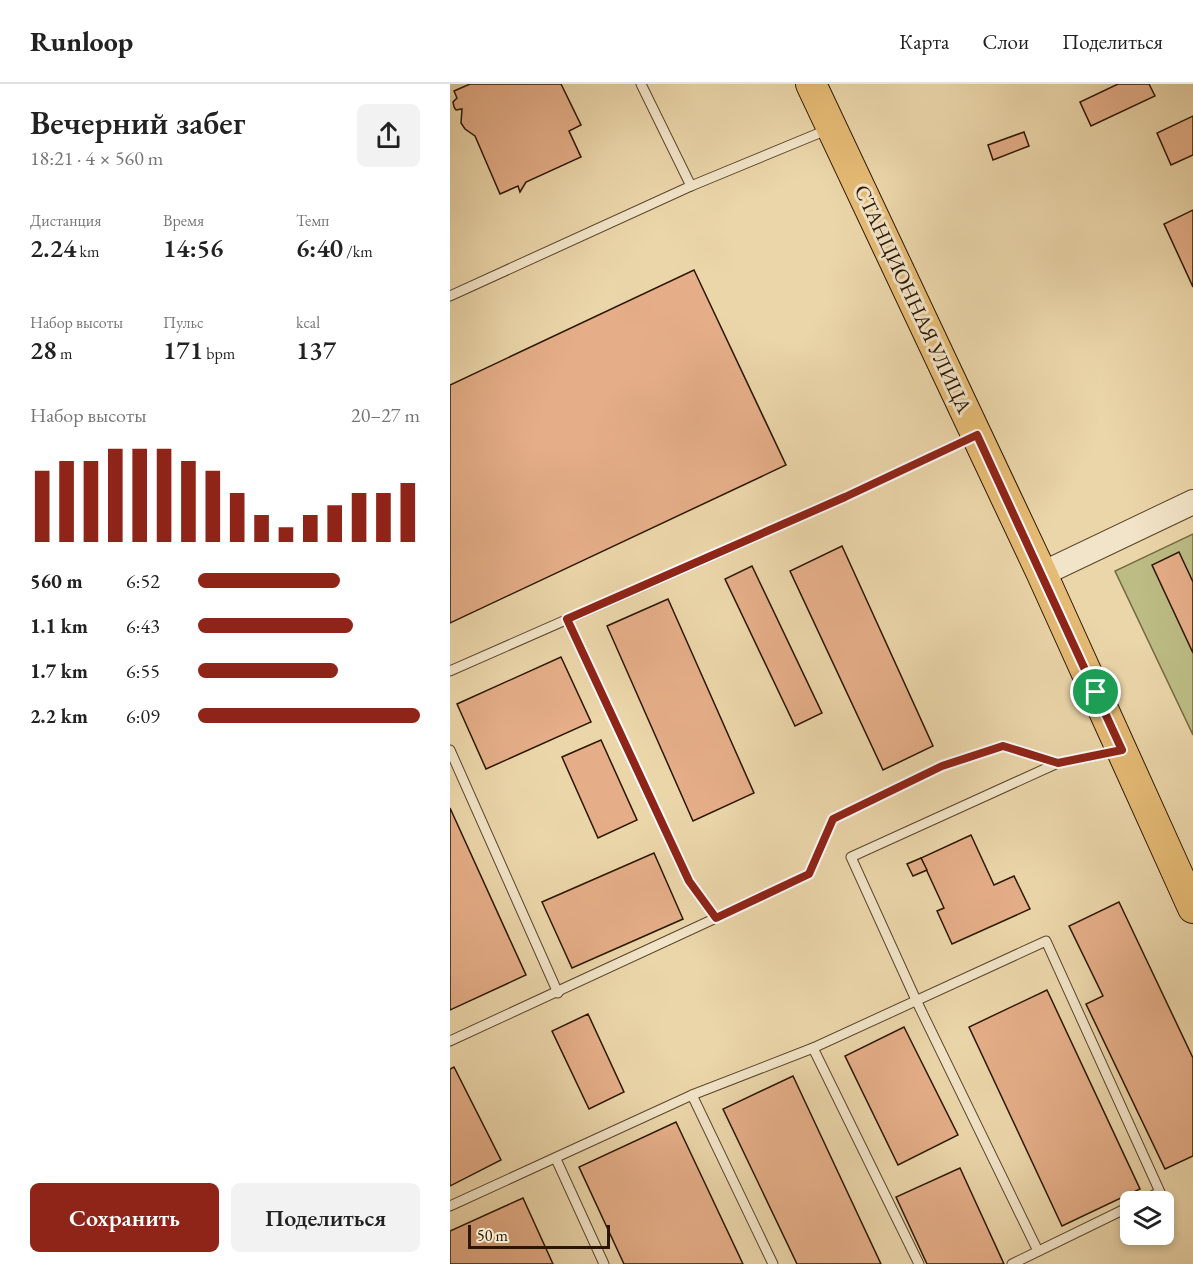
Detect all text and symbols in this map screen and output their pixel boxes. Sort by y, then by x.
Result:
text: Runloop [30,23,133,59]
text: Карта [899,28,949,55]
text: Слои [982,28,1029,55]
text: Поделиться [1062,28,1163,55]
text: Вечерний забег [30,101,245,144]
button: share [357,104,420,167]
text: 18:21 · 4 × 560 m [30,145,163,171]
street label: СТАНЦИОННАЯ УЛИЦА [849,180,979,418]
text: Дистанция [30,210,101,231]
text: Время [163,210,204,231]
text: Темп [296,210,329,231]
text: 2.24 [30,231,76,265]
text: 14:56 [163,231,223,265]
text: 6:40 [296,231,343,265]
text: km [76,241,99,262]
text: /km [343,241,373,262]
text: Набор высоты [30,312,123,333]
text: Пульс [163,312,204,333]
text: kcal [296,312,320,333]
text: 28 [30,333,57,367]
text: 171 [163,333,203,367]
text: 137 [296,333,336,367]
text: m [57,343,72,364]
text: bpm [203,343,235,364]
text: Набор высоты [30,402,146,428]
text: 20–27 m [351,402,420,428]
text: 560 m [30,568,83,594]
text: 6:52 [126,568,160,594]
text: 1.1 km [30,613,88,639]
text: 6:43 [126,613,160,639]
text: 1.7 km [30,658,88,684]
text: 6:55 [126,658,160,684]
pin [1070,666,1121,717]
icon: arrive [1079,675,1112,708]
text: 2.2 km [30,703,88,729]
text: 6:09 [126,703,160,729]
button: Сохранить [30,1183,219,1252]
button: Поделиться [231,1183,420,1252]
map controls [1120,1191,1174,1245]
button: layers [1120,1191,1174,1245]
scale bar [468,1222,610,1250]
text: 50 m [477,1225,508,1246]

